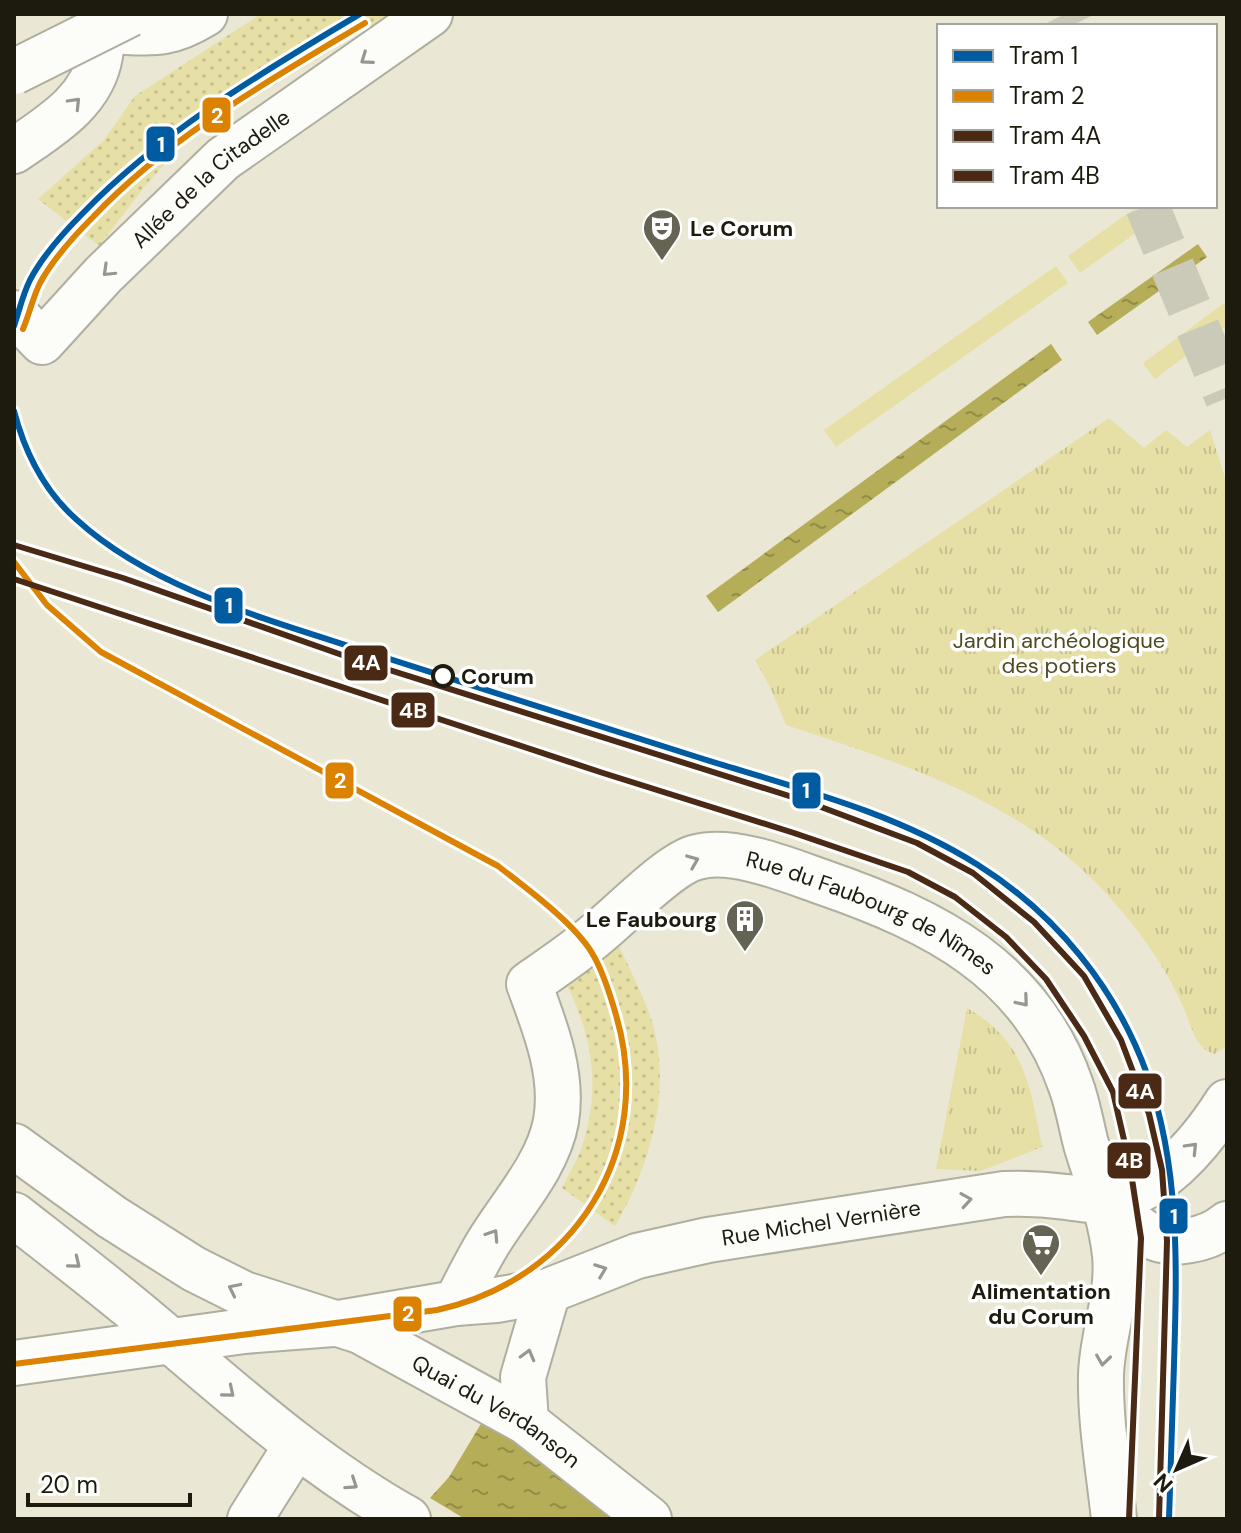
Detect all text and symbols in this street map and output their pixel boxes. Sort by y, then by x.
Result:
legend [937,24,1217,208]
text: Tram 1 [1009,40,1078,71]
one-way arrow [361,49,375,64]
text: Tram 2 [1009,80,1085,111]
line badge: 2 [201,96,232,134]
one-way arrow [66,98,81,112]
text: 2 [211,101,223,130]
street label: Allée de la Citadelle [126,103,296,255]
text: Tram 4A [1009,120,1101,151]
line badge: 1 [145,125,176,163]
text: 1 [157,130,165,159]
text: Tram 4B [1009,160,1100,191]
theatre icon: Le Corum [641,207,683,262]
place label: Le Corum [690,214,793,243]
one-way arrow [103,261,117,276]
line badge: 1 [213,586,244,625]
text: 1 [225,591,233,620]
park label: Jardin archéologique des potiers [953,626,1165,680]
line badge: 4A [343,644,389,682]
text: 4A [351,648,381,677]
place label: Corum [461,662,534,691]
marker: Corum [432,665,454,687]
line badge: 4B [390,691,436,729]
text: 4B [399,696,427,725]
line badge: 2 [324,761,355,800]
text: 2 [334,766,346,795]
line badge: 1 [791,771,822,810]
text: 1 [802,776,810,805]
street label: Rue du Faubourg de Nîmes [743,844,1002,982]
one-way arrow [684,854,699,870]
building icon: Le Faubourg [724,898,766,953]
place label: Le Faubourg [586,905,717,934]
one-way arrow [1013,992,1028,1007]
line badge: 4A [1117,1072,1163,1110]
text: 4A [1125,1077,1155,1106]
line badge: 4B [1106,1141,1152,1180]
one-way arrow [1182,1143,1197,1157]
text: 4B [1115,1146,1143,1175]
street label: Rue Michel Vernière [720,1193,923,1253]
one-way arrow [959,1193,972,1210]
line badge: 1 [1158,1197,1189,1235]
text: 1 [1170,1202,1178,1231]
supermarket icon: Alimentation du Corum [1020,1222,1062,1277]
one-way arrow [484,1229,499,1243]
one-way arrow [66,1254,81,1268]
one-way arrow [593,1263,607,1280]
place label: Alimentation du Corum [971,1277,1111,1331]
one-way arrow [227,1283,242,1298]
line badge: 2 [392,1295,423,1333]
text: 2 [402,1299,414,1328]
street label: Quai du Verdanson [407,1348,586,1475]
one-way arrow [518,1349,535,1363]
one-way arrow [1095,1353,1112,1367]
one-way arrow [219,1382,234,1397]
north arrow [1137,1429,1217,1509]
scale bar [28,1457,190,1507]
text: N [1147,1467,1179,1499]
text: 20 m [40,1469,98,1500]
one-way arrow [343,1474,357,1489]

